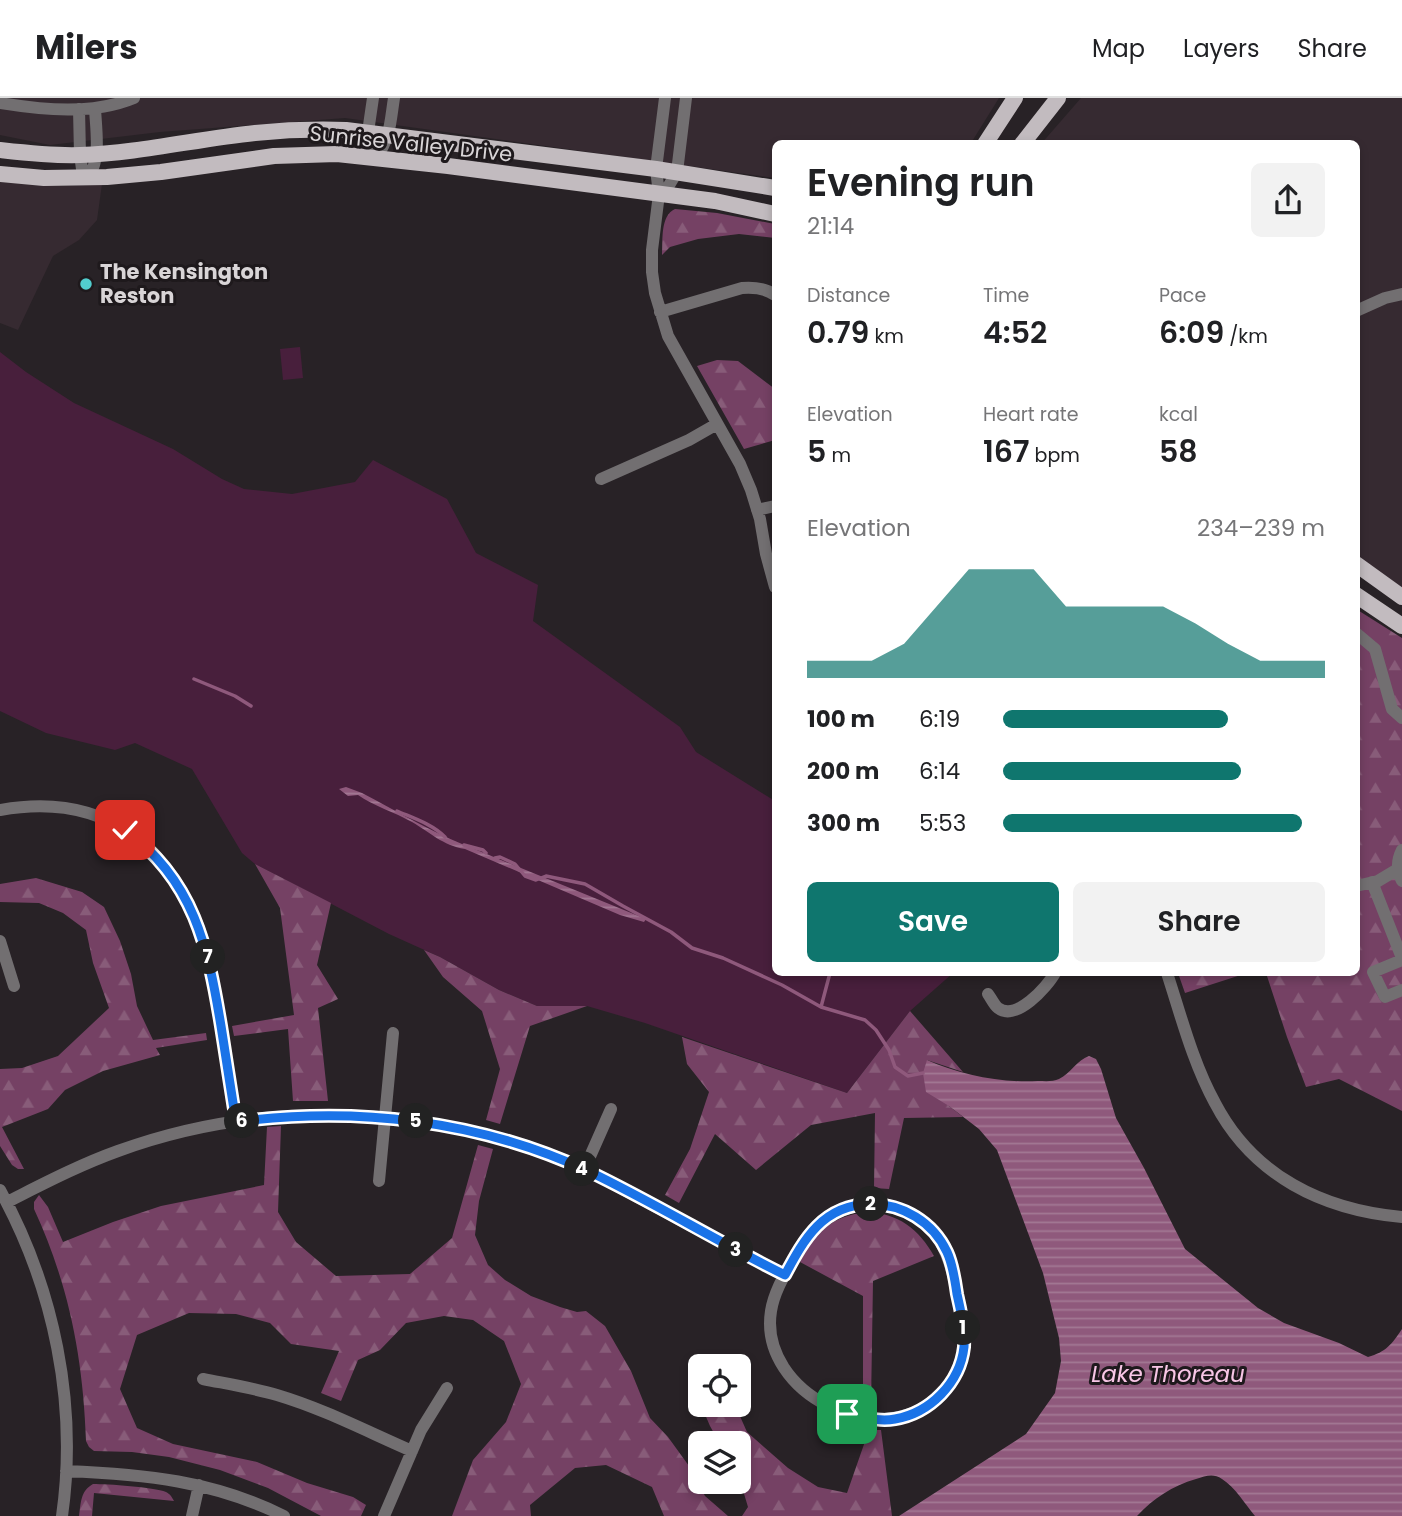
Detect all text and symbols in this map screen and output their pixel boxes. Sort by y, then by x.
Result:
text: Milers [35,24,138,71]
text: Map [1092,32,1145,65]
text: Layers [1183,32,1259,65]
text: Share [1297,32,1367,65]
street label: Sunrise Valley Drive [308,118,514,169]
text: Evening run [807,156,1035,209]
button: share [1251,163,1325,237]
text: 21:14 [807,210,854,242]
place label: The Kensington Reston [100,257,268,310]
marker: The Kensington Reston [78,276,94,292]
text: Distance [807,282,890,309]
text: Time [983,282,1029,309]
text: Pace [1159,282,1206,309]
text: 0.79 [807,311,869,354]
text: 4:52 [983,311,1047,354]
text: 6:09 [1159,311,1224,354]
text: km [869,323,904,350]
text: /km [1224,323,1268,350]
text: Elevation [807,401,893,428]
text: Heart rate [983,401,1078,428]
text: kcal [1159,401,1198,428]
text: 5 [807,430,826,473]
text: 167 [983,430,1030,473]
text: 58 [1159,430,1198,473]
text: m [826,442,851,469]
text: bpm [1030,442,1080,469]
text: Elevation [807,512,911,544]
text: 234–239 m [1197,512,1325,544]
text: 100 m [807,703,875,735]
text: 6:19 [919,703,960,735]
text: 200 m [807,755,879,787]
text: 6:14 [919,755,960,787]
pin [95,800,155,860]
text: 300 m [807,807,880,839]
text: 5:53 [919,807,966,839]
icon: check [106,811,144,849]
button: Save [807,882,1059,962]
button: Share [1073,882,1325,962]
pin: 7 [190,940,226,974]
text: 7 [202,943,213,970]
pin: 6 [224,1104,260,1138]
pin: 5 [398,1104,434,1138]
text: 6 [235,1107,248,1134]
text: 5 [409,1107,422,1134]
pin: 4 [564,1152,600,1186]
text: 4 [575,1155,588,1182]
pin: 2 [854,1186,888,1222]
text: 2 [865,1190,876,1217]
pin: 3 [718,1232,754,1268]
text: 3 [730,1236,741,1263]
pin: 1 [946,1310,981,1346]
text: 1 [959,1314,966,1341]
map controls [688,1354,751,1494]
button: locate [688,1354,751,1417]
water label: Lake Thoreau [1091,1358,1245,1390]
pin [817,1384,877,1444]
icon: arrive [828,1395,866,1433]
button: layers [688,1431,751,1494]

